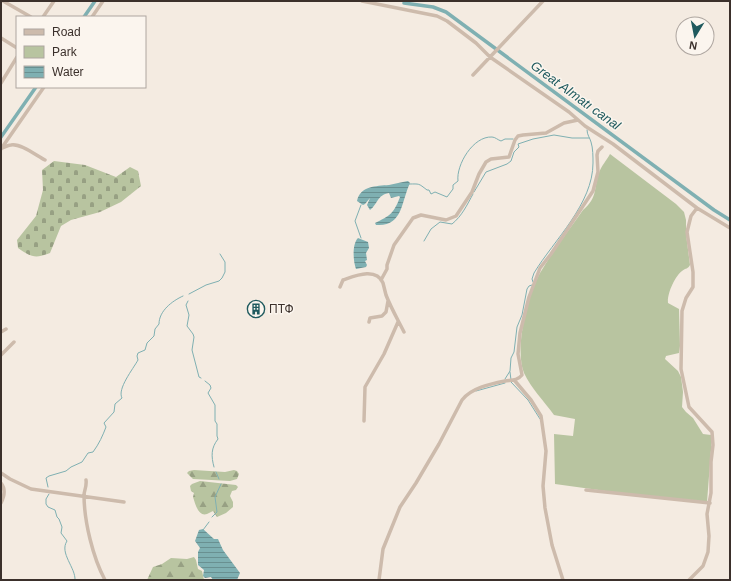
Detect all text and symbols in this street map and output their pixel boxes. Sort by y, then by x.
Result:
legend [16,16,146,88]
north arrow [675,16,715,56]
text: Road [52,25,81,39]
text: N [688,39,698,52]
text: Park [52,45,78,59]
water label: Great Almatı canal [528,58,624,134]
text: Water [52,65,84,79]
building icon: ПТФ [246,299,266,319]
place label: ПТФ [269,302,294,316]

